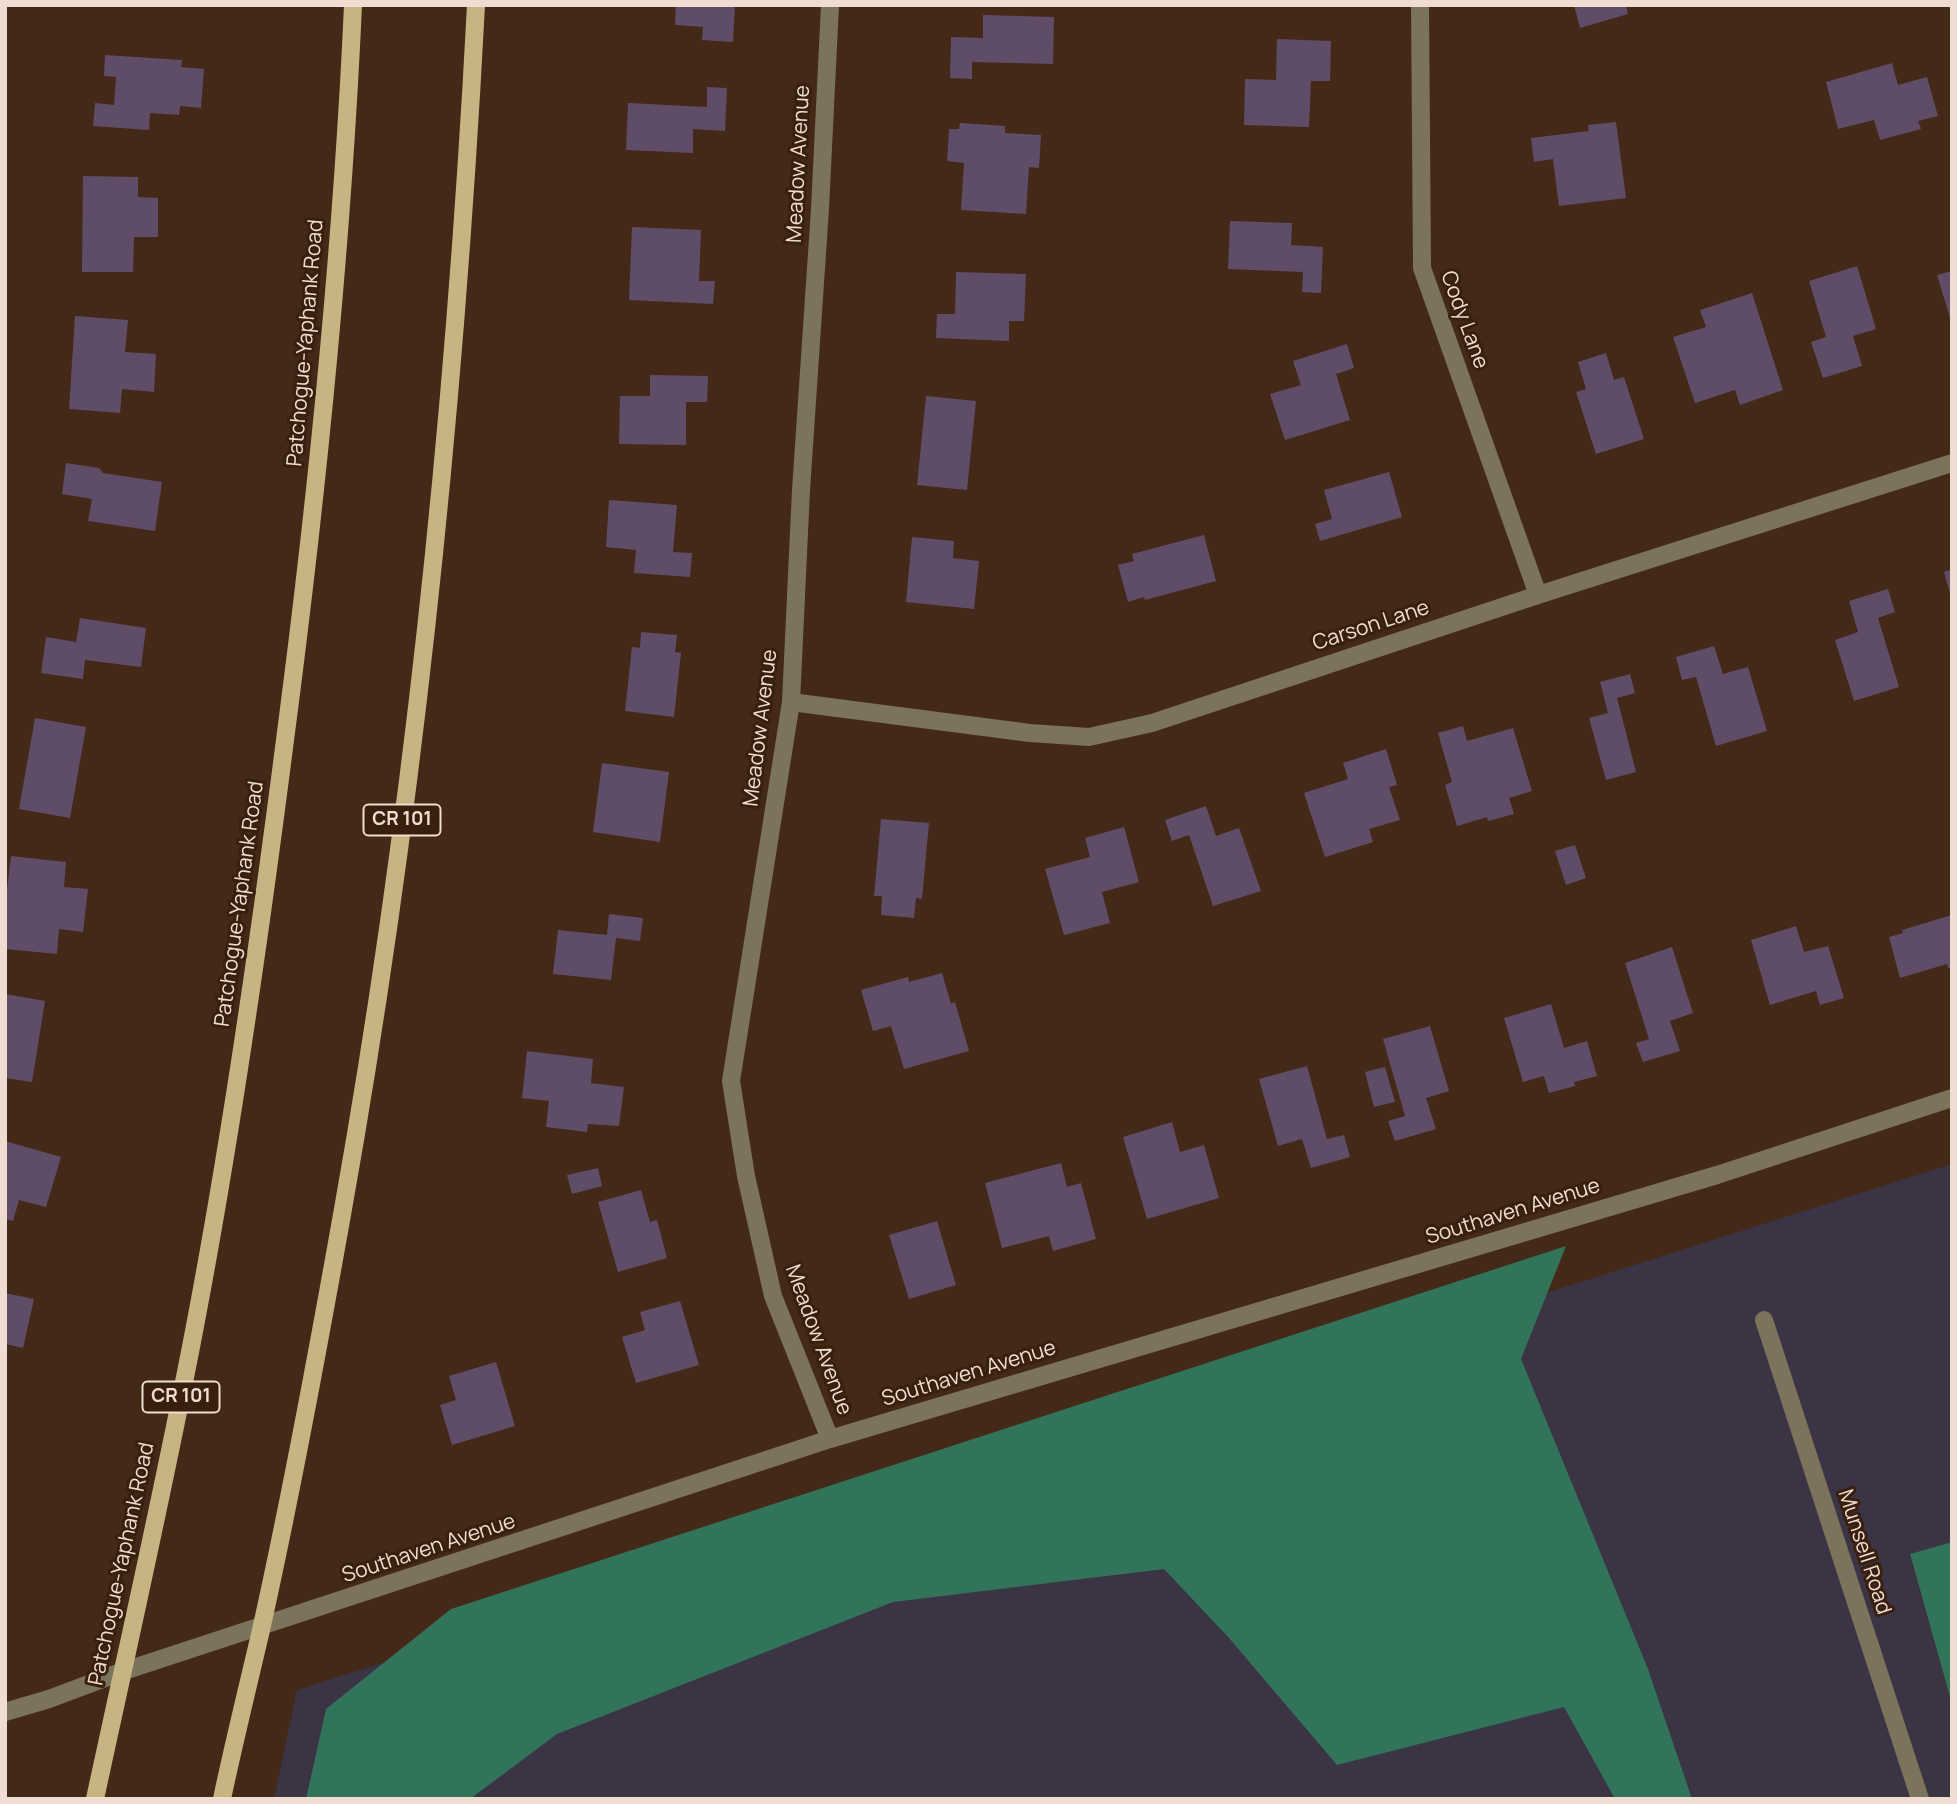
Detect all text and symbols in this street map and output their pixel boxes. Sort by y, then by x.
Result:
street label: Meadow Avenue [782,84,816,244]
street label: Patchogue-Yaphank Road [283,218,329,468]
street label: Cody Lane [1435,268,1493,372]
street label: Carson Lane [1310,595,1432,657]
street label: Meadow Avenue [739,648,783,808]
street label: Patchogue-Yaphank Road [210,780,270,1028]
road number: CR 101 [364,804,440,835]
street label: Southaven Avenue [1423,1174,1603,1250]
street label: Meadow Avenue [779,1261,857,1419]
street label: Southaven Avenue [879,1336,1059,1412]
road number: CR 101 [142,1382,220,1413]
street label: Patchogue-Yaphank Road [84,1440,160,1688]
street label: Munsell Road [1832,1486,1896,1618]
street label: Southaven Avenue [339,1509,519,1589]

